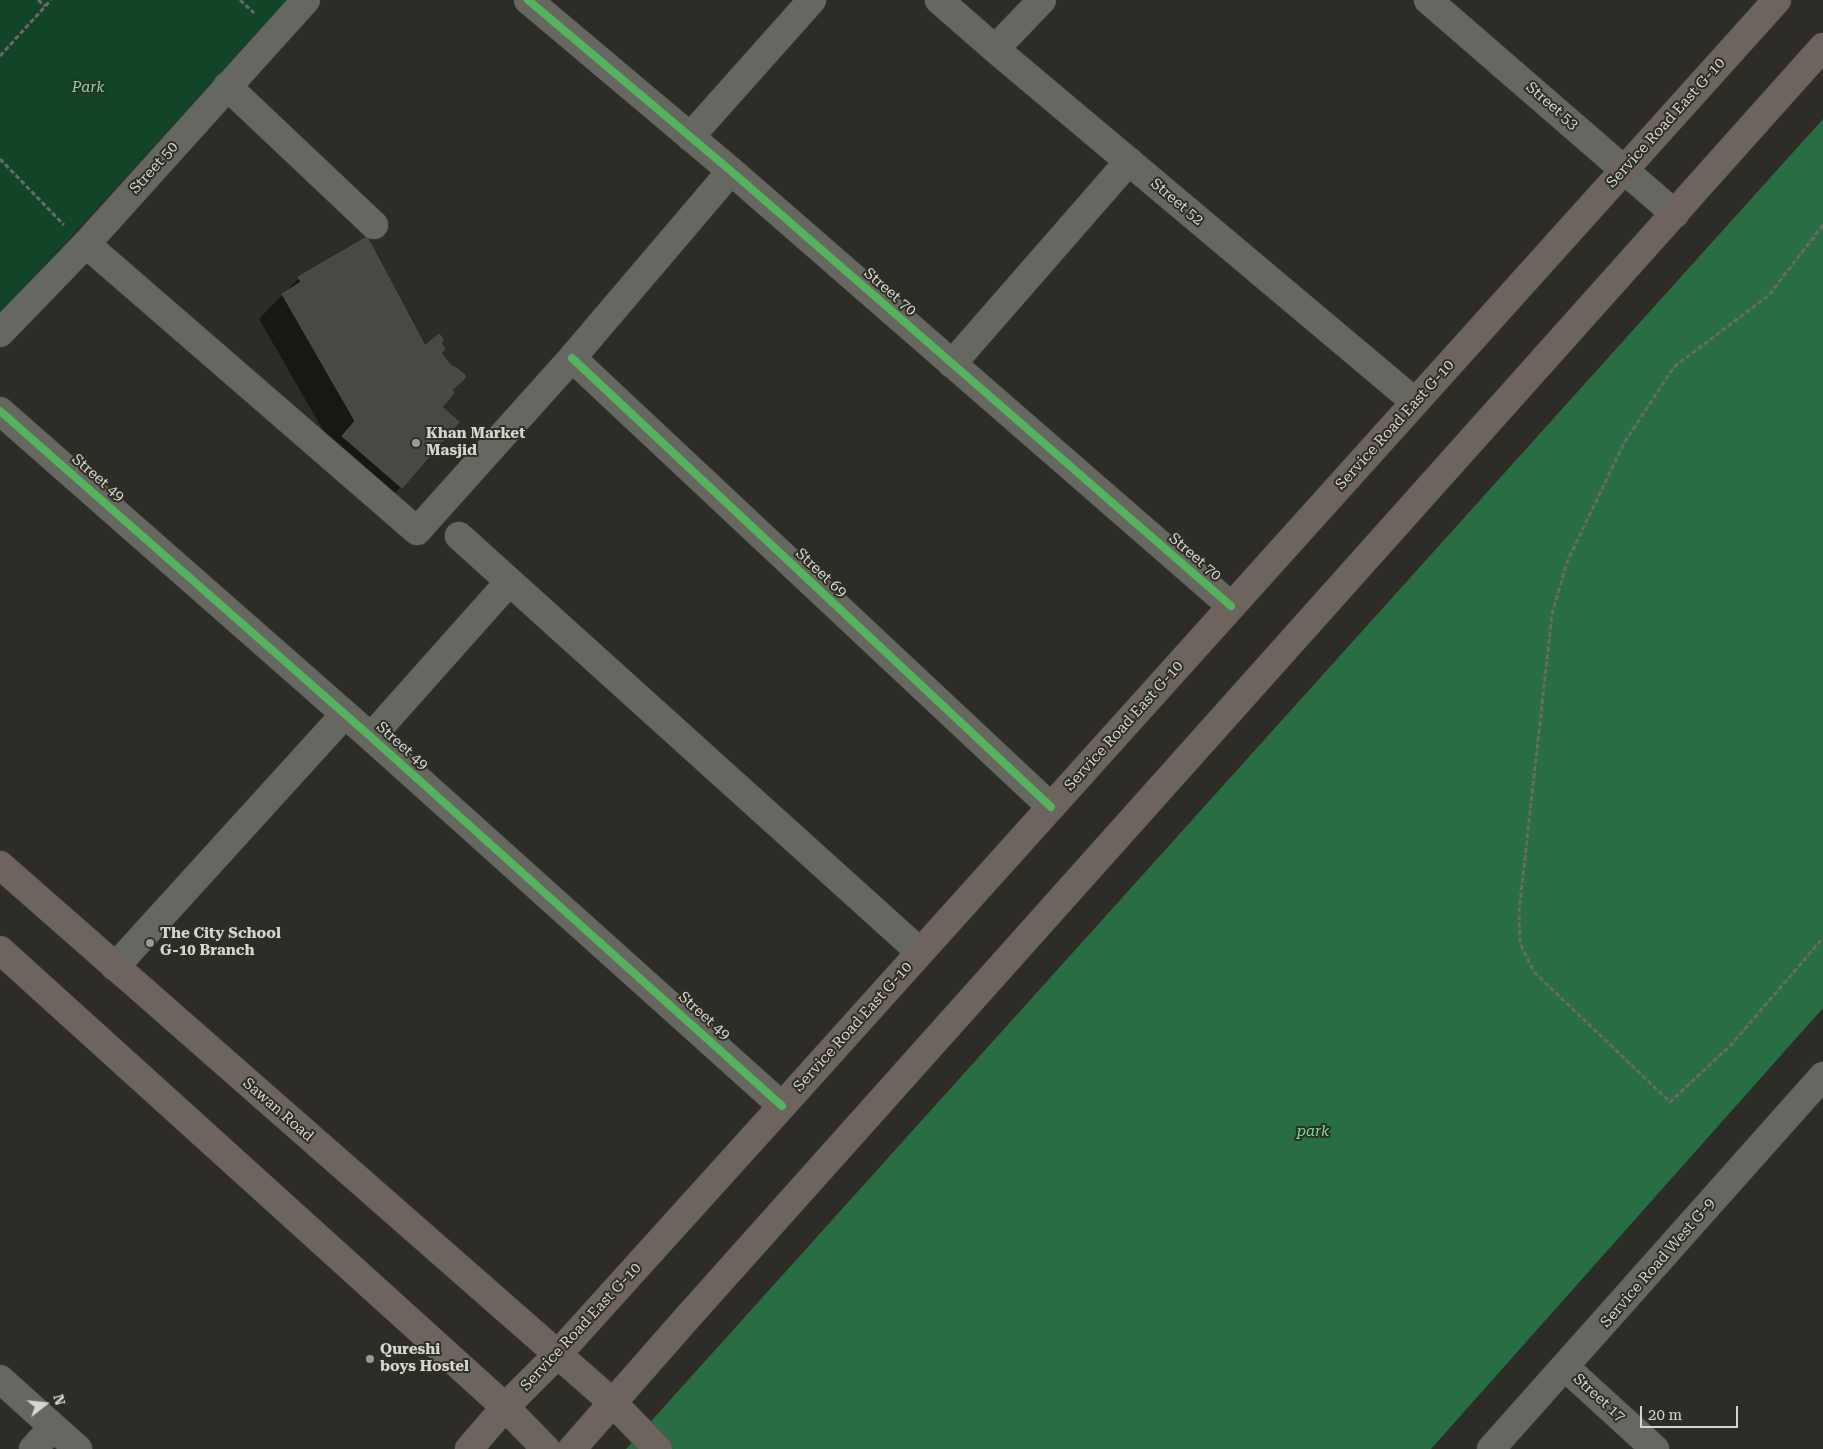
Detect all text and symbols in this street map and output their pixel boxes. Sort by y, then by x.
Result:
street label: Service Road East G-10 [1603,54,1729,192]
street label: Street 53 [1522,78,1582,134]
park label: Park [72,79,104,97]
street label: Street 50 [126,138,182,198]
street label: Street 52 [1147,175,1207,229]
street label: Street 70 [860,264,920,320]
street label: Service Road East G-10 [1332,356,1458,494]
place label: Khan Market Masjid [426,425,525,460]
marker: Khan Market Masjid [410,437,422,449]
street label: Street 49 [68,450,128,506]
street label: Street 70 [1165,529,1225,585]
street label: Street 69 [792,545,850,601]
street label: Service Road East G-10 [1061,657,1187,795]
street label: Street 49 [372,718,432,774]
place label: The City School G-10 Branch [160,925,281,960]
marker: The City School G-10 Branch [144,937,156,949]
street label: Service Road East G-10 [790,958,916,1096]
street label: Street 49 [674,988,734,1044]
street label: Sawan Road [239,1074,317,1146]
park label: park [1297,1123,1329,1141]
street label: Service Road West G-9 [1597,1195,1719,1331]
street label: Service Road East G-10 [517,1259,645,1395]
place label: Qureshi boys Hostel [380,1341,469,1376]
marker: Qureshi boys Hostel [364,1353,376,1365]
street label: Street 17 [1569,1370,1629,1426]
north arrow [20,1379,70,1429]
text: N [50,1392,69,1407]
scale bar [1643,1396,1740,1428]
text: 20 m [1648,1406,1682,1424]

